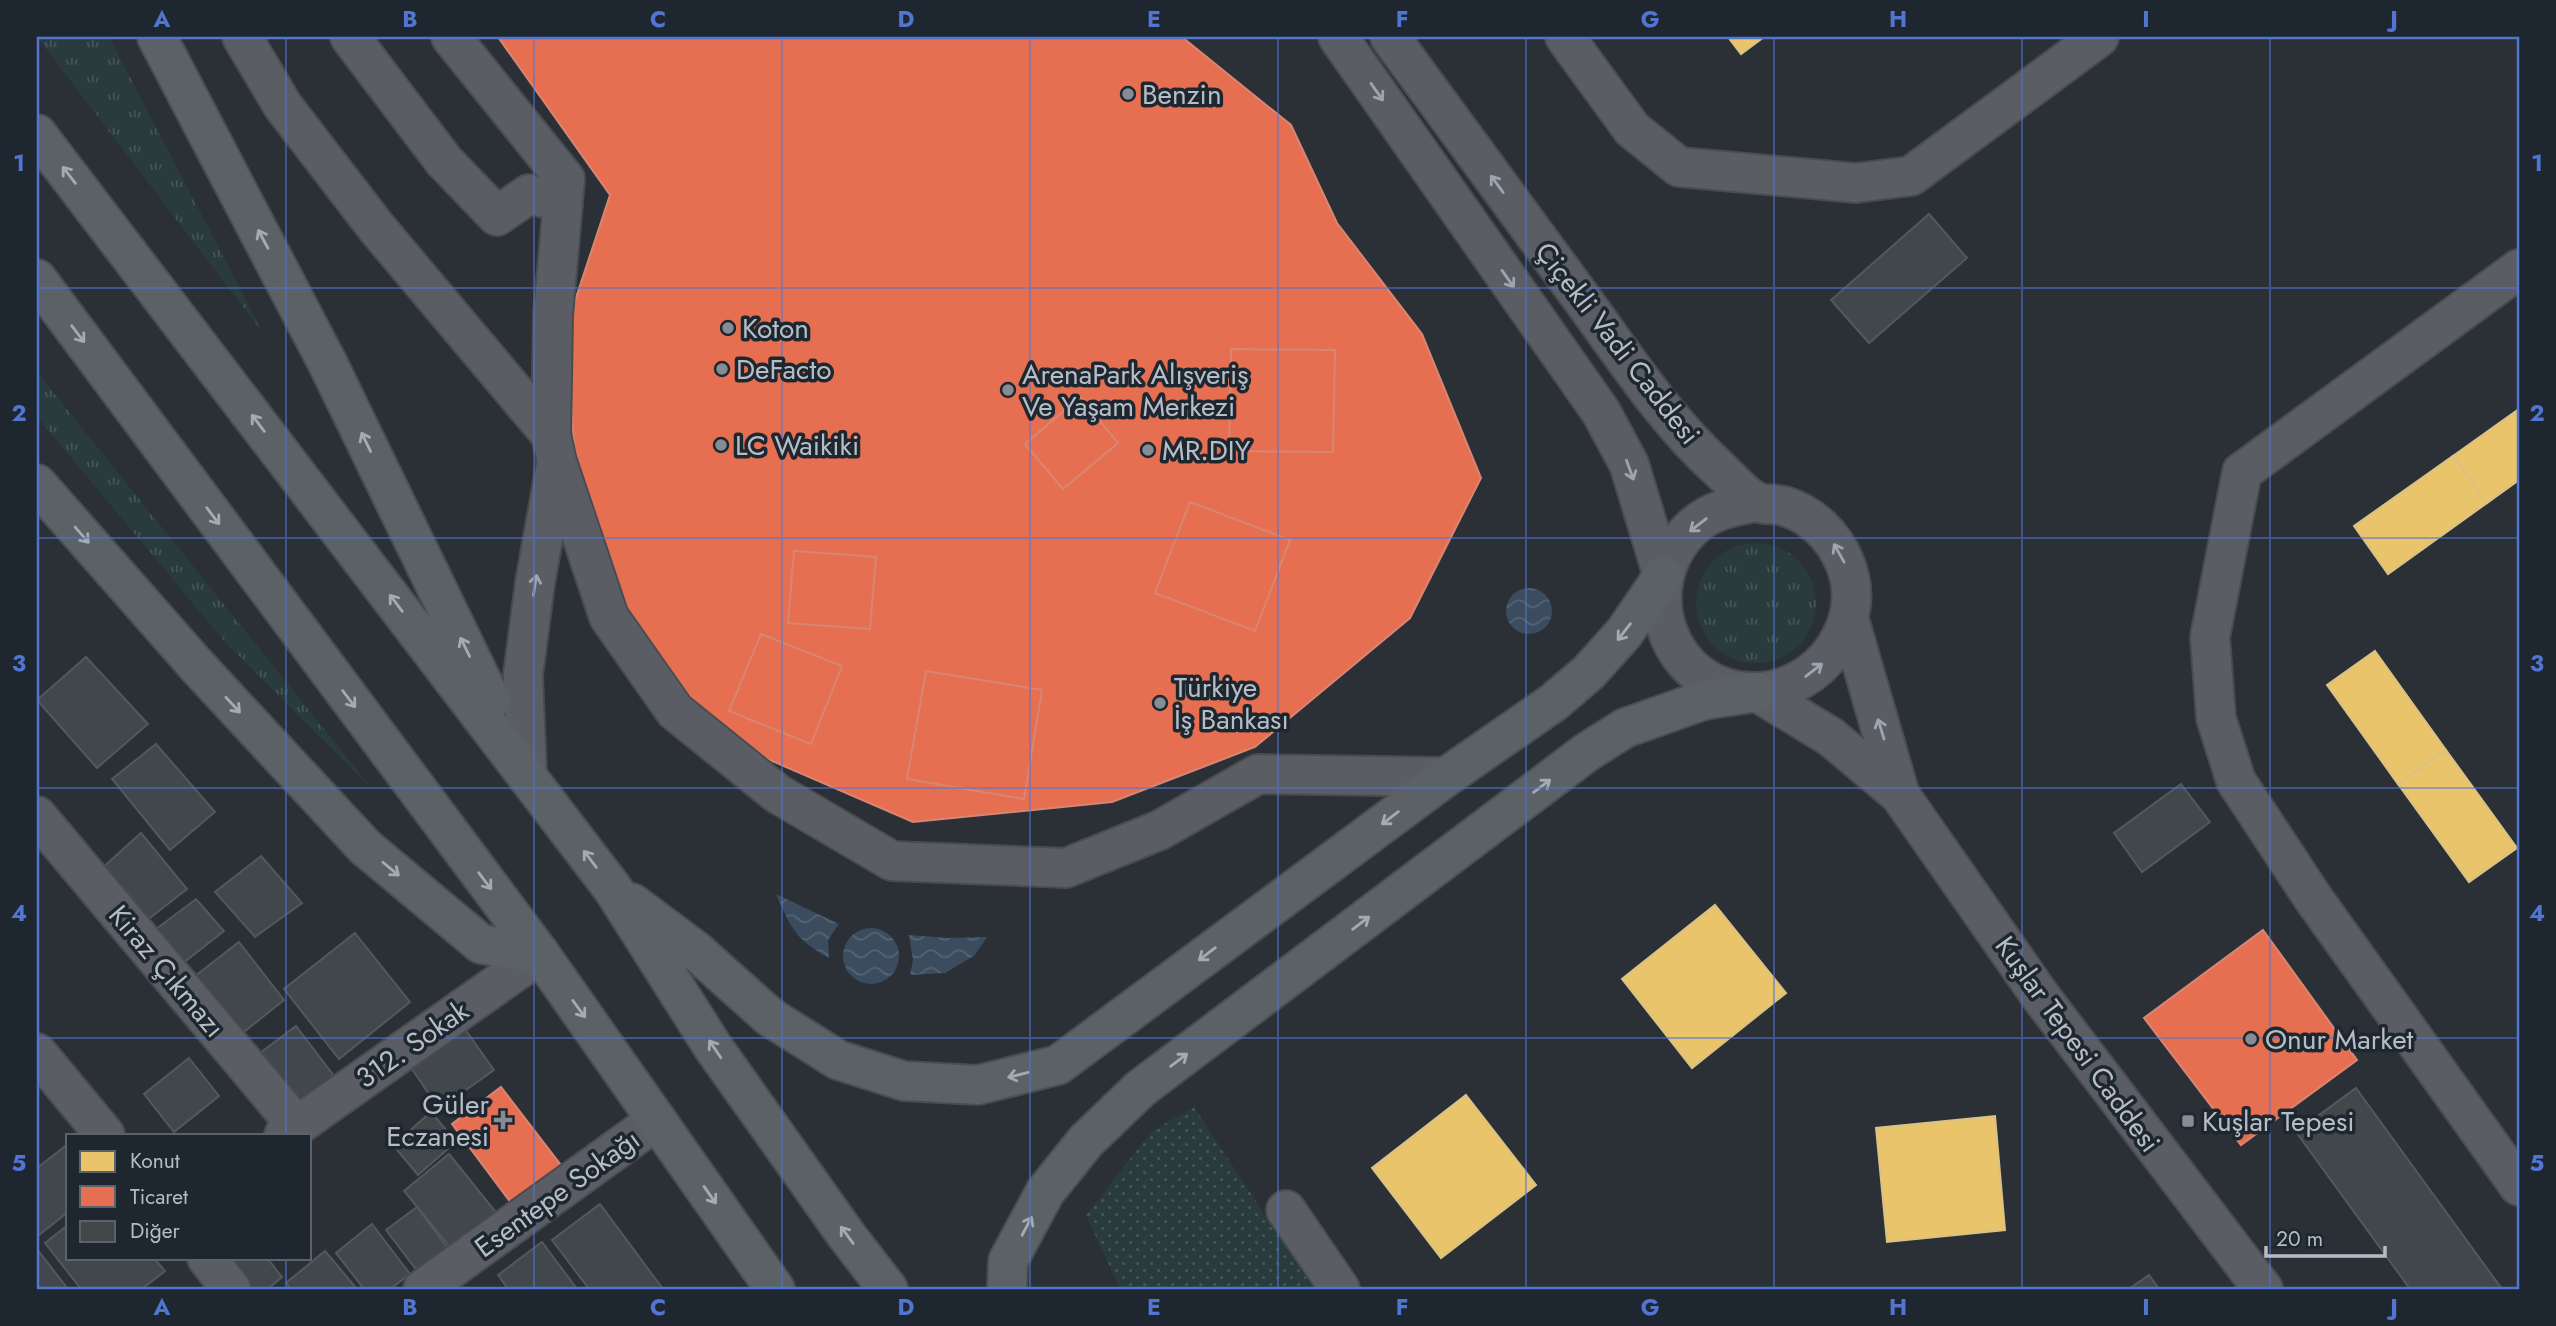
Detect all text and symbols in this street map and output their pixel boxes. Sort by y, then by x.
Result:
text: A [153,2,171,36]
text: B [402,2,418,36]
text: C [650,2,666,36]
text: D [898,2,915,36]
text: E [1147,2,1161,36]
text: F [1396,2,1408,36]
text: G [1641,2,1659,36]
text: H [1889,2,1907,36]
text: I [2142,2,2150,36]
text: J [2386,2,2398,36]
place label: Benzin [1142,74,1222,115]
one-way arrow [1370,82,1384,101]
marker: Benzin [1120,86,1136,102]
text: 1 [13,146,25,180]
text: 1 [2531,146,2543,180]
one-way arrow [61,166,76,184]
one-way arrow [1490,175,1505,193]
one-way arrow [256,230,270,250]
street label: Çiçekli Vadi Caddesi [1525,233,1710,453]
one-way arrow [1501,269,1515,288]
place label: Koton [742,308,809,349]
marker: Koton [720,320,736,336]
one-way arrow [70,324,85,343]
place label: DeFacto [736,349,831,390]
place label: ArenaPark Alışveriş Ve Yaşam Merkezi [1022,354,1249,427]
marker: DeFacto [714,361,730,377]
marker: ArenaPark Alışveriş Ve Yaşam Merkezi [1000,382,1016,398]
text: 2 [11,396,27,430]
text: 2 [2529,396,2545,430]
one-way arrow [251,414,266,432]
place label: LC Waikiki [735,425,859,466]
place label: MR.DIY [1162,430,1251,471]
one-way arrow [358,432,372,453]
marker: LC Waikiki [713,437,729,453]
marker: MR.DIY [1140,442,1156,458]
one-way arrow [1624,459,1637,481]
one-way arrow [206,506,221,525]
one-way arrow [1689,517,1707,532]
one-way arrow [74,526,90,544]
one-way arrow [1832,543,1846,563]
one-way arrow [529,574,542,597]
one-way arrow [389,595,404,613]
one-way arrow [1617,622,1632,640]
one-way arrow [458,637,471,658]
text: 3 [12,646,26,680]
text: 3 [2530,646,2544,680]
one-way arrow [1805,662,1823,677]
place label: Türkiye İş Bankası [1174,667,1289,740]
one-way arrow [342,689,357,707]
marker: Türkiye İş Bankası [1152,695,1168,711]
one-way arrow [225,696,241,714]
one-way arrow [1873,719,1886,741]
one-way arrow [1533,778,1551,793]
one-way arrow [1381,811,1400,826]
one-way arrow [583,851,598,869]
one-way arrow [381,861,399,877]
one-way arrow [478,871,493,890]
text: 4 [11,896,27,930]
street label: Kiraz Çıkmazı [99,896,234,1046]
text: 4 [2529,896,2545,930]
one-way arrow [1351,915,1369,930]
street label: Kuşlar Tepesi Caddesi [1985,928,2170,1161]
one-way arrow [1198,947,1217,961]
street label: 312. Sokak [348,990,478,1098]
one-way arrow [572,999,587,1018]
place label: Onur Market [2265,1019,2414,1060]
marker: Onur Market [2243,1031,2259,1047]
one-way arrow [708,1040,722,1060]
one-way arrow [1169,1052,1188,1067]
one-way arrow [1007,1069,1030,1082]
place label: Güler Eczanesi [386,1084,489,1157]
place label: Kuşlar Tepesi [2202,1101,2354,1142]
marker: Güler Eczanesi [495,1112,511,1128]
marker: Kuşlar Tepesi [2180,1113,2196,1129]
street label: Esentepe Sokağı [466,1119,648,1267]
legend [66,1134,312,1260]
text: 5 [12,1146,26,1180]
text: Konut [130,1146,180,1176]
text: 5 [2530,1146,2544,1180]
text: Ticaret [130,1182,188,1212]
one-way arrow [703,1185,718,1204]
scale bar [2266,1214,2384,1258]
text: Diğer [130,1216,181,1246]
one-way arrow [1021,1216,1034,1237]
text: 20 m [2276,1224,2323,1254]
one-way arrow [839,1226,854,1245]
text: A [153,1290,171,1324]
text: B [402,1290,418,1324]
text: C [650,1290,666,1324]
text: D [898,1290,915,1324]
text: E [1147,1290,1161,1324]
text: F [1396,1290,1408,1324]
text: G [1641,1290,1659,1324]
text: H [1889,1290,1907,1324]
text: I [2142,1290,2150,1324]
text: J [2386,1290,2398,1324]

